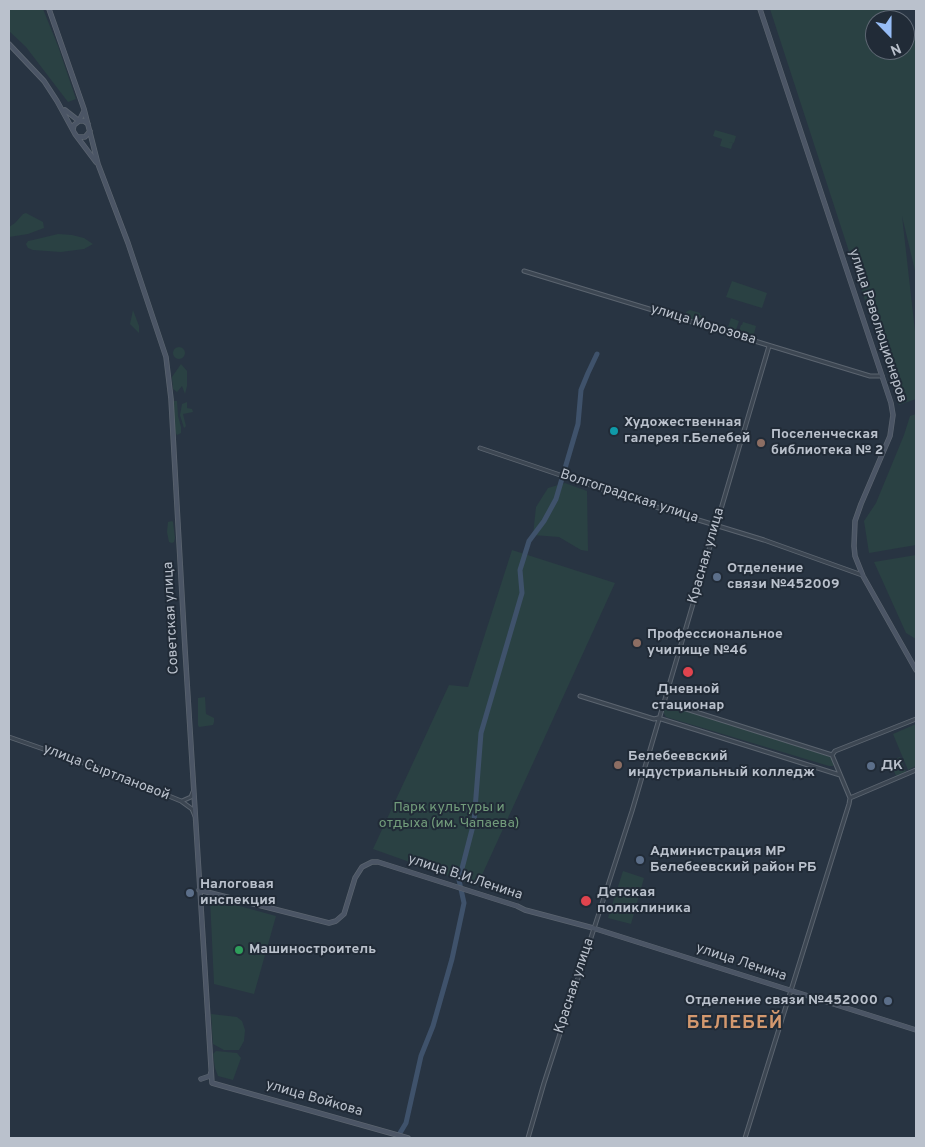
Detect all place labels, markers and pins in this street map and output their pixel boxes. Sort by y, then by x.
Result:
place label: Художественная галерея г.Белебей [624,415,750,448]
marker: Художественная галерея г.Белебей [608,425,620,437]
place label: Поселенческая библиотека № 2 [771,427,883,460]
marker: Поселенческая библиотека № 2 [755,437,767,449]
place label: Отделение связи №452009 [727,561,840,594]
marker: Отделение связи №452009 [711,571,723,583]
place label: Профессиональное училище №46 [647,627,783,660]
marker: Профессиональное училище №46 [631,637,643,649]
marker: Дневной стационар [681,665,695,679]
place label: Дневной стационар [652,682,724,714]
place label: Белебеевский индустриальный колледж [628,749,815,782]
place label: ДК [881,758,903,774]
marker: Белебеевский индустриальный колледж [612,759,624,771]
marker: ДК [865,760,877,772]
place label: Администрация МР Белебеевский район РБ [650,844,817,876]
marker: Администрация МР Белебеевский район РБ [634,854,646,866]
place label: Налоговая инспекция [200,877,276,910]
place label: Детская поликлиника [597,885,691,918]
marker: Налоговая инспекция [184,887,196,899]
marker: Детская поликлиника [579,894,593,908]
place label: Машиностроитель [249,942,376,958]
marker: Машиностроитель [233,944,245,956]
place label: Отделение связи №452000 [685,993,878,1009]
marker: Отделение связи №452000 [882,995,894,1007]

